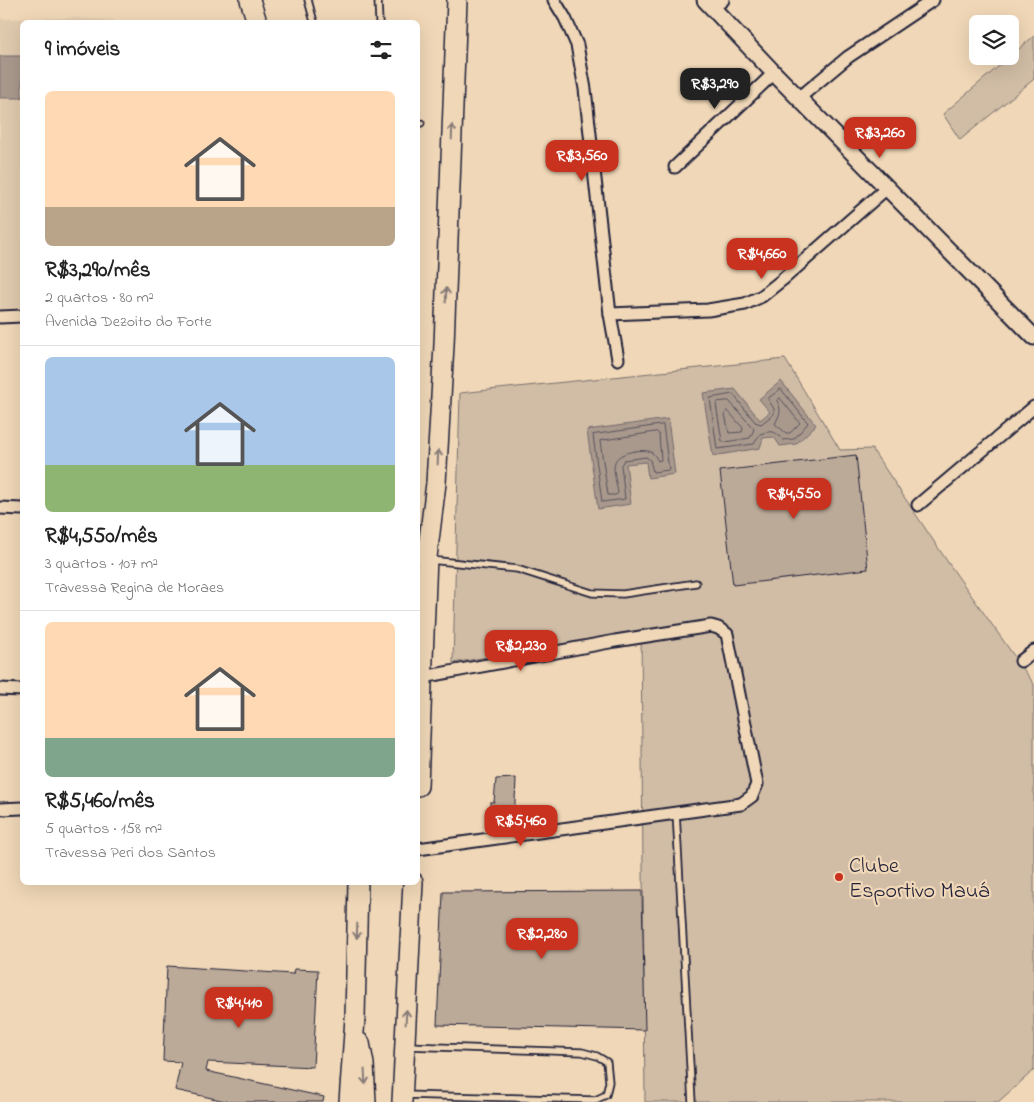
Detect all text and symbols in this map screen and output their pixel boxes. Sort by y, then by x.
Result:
map controls [969,15,1019,65]
button: layers [969,15,1019,65]
text: 9 imóveis [45,35,120,65]
icon: filters [367,36,395,64]
pin: R$3,290 [669,68,761,110]
text: R$3,290 [691,72,739,96]
pin: R$3,260 [834,116,926,159]
text: R$3,260 [855,121,905,145]
icon: home [175,124,265,214]
one-way arrow [448,124,457,140]
pin: R$3,560 [536,140,628,182]
text: R$3,560 [557,144,608,168]
pin: R$4,660 [716,238,808,280]
text: R$4,660 [738,242,786,266]
text: R$3,290/mês [45,256,150,286]
text: 2 quartos · 80 m² [45,286,154,310]
one-way arrow [441,287,450,303]
text: Avenida Dezoito do Forte [45,310,212,334]
icon: home [175,389,265,479]
one-way arrow [433,449,442,465]
pin: R$4,550 [748,478,840,520]
text: R$4,550 [767,482,821,506]
text: R$4,550/mês [45,522,158,552]
text: 3 quartos · 107 m² [45,552,158,576]
text: Travessa Regina de Moraes [45,576,224,600]
pin: R$2,230 [475,630,567,672]
text: R$2,230 [496,634,546,658]
icon: home [175,654,265,744]
text: R$5,460/mês [45,787,155,817]
pin: R$5,460 [475,804,567,847]
text: R$5,460 [496,809,546,833]
text: 5 quartos · 158 m² [45,817,162,841]
text: Travessa Peri dos Santos [45,841,216,865]
place label: Clube Esportivo Mauá [849,851,989,908]
marker: Clube Esportivo Mauá [833,871,845,883]
pin: R$2,280 [496,918,588,960]
one-way arrow [352,922,362,939]
text: R$2,280 [517,922,567,946]
pin: R$4,410 [193,986,285,1029]
text: R$4,410 [216,991,262,1015]
one-way arrow [402,1009,411,1025]
one-way arrow [360,1069,369,1085]

